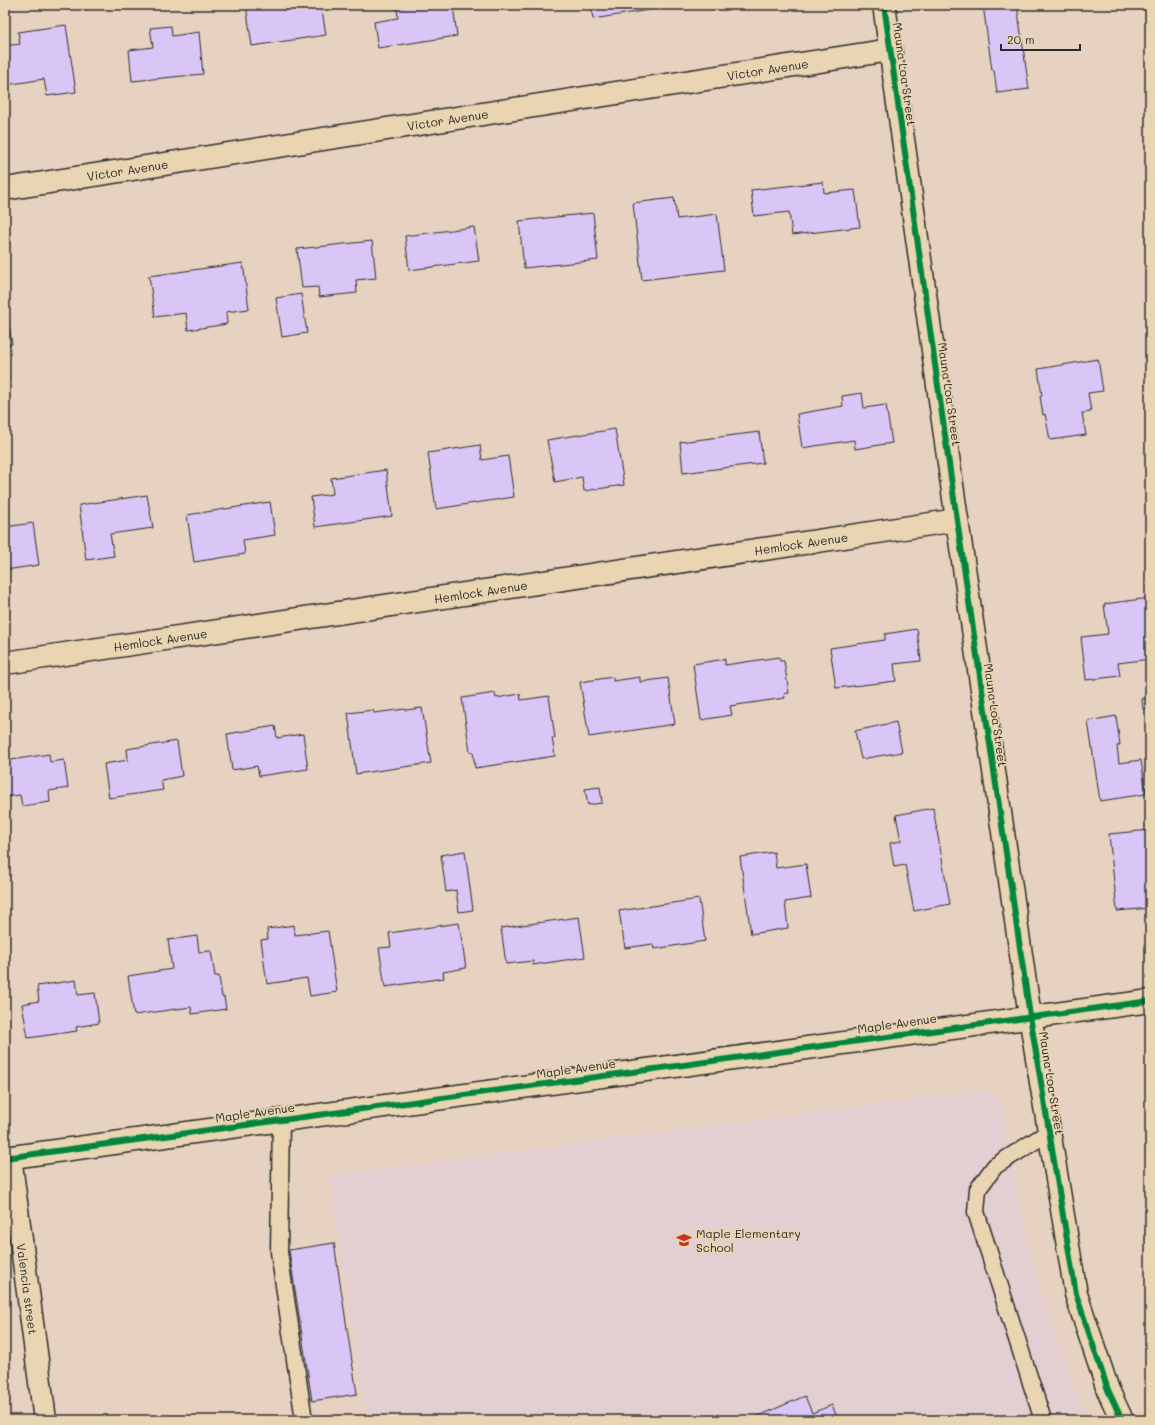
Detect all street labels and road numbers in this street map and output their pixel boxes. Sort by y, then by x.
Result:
street label: Mauna Loa Street [890,21,920,127]
street label: Victor Avenue [726,55,810,84]
street label: Victor Avenue [406,105,489,134]
street label: Victor Avenue [86,155,169,184]
street label: Mauna Loa Street [935,341,965,447]
street label: Hemlock Avenue [753,528,849,558]
street label: Hemlock Avenue [433,577,529,606]
street label: Hemlock Avenue [112,625,208,655]
street label: Mauna Loa Street [981,662,1011,768]
street label: Maple Avenue [856,1009,938,1037]
street label: Mauna Loa Street [1036,1030,1068,1136]
street label: Maple Avenue [535,1054,617,1082]
street label: Maple Avenue [214,1098,296,1126]
street label: Valencia street [14,1242,42,1335]

